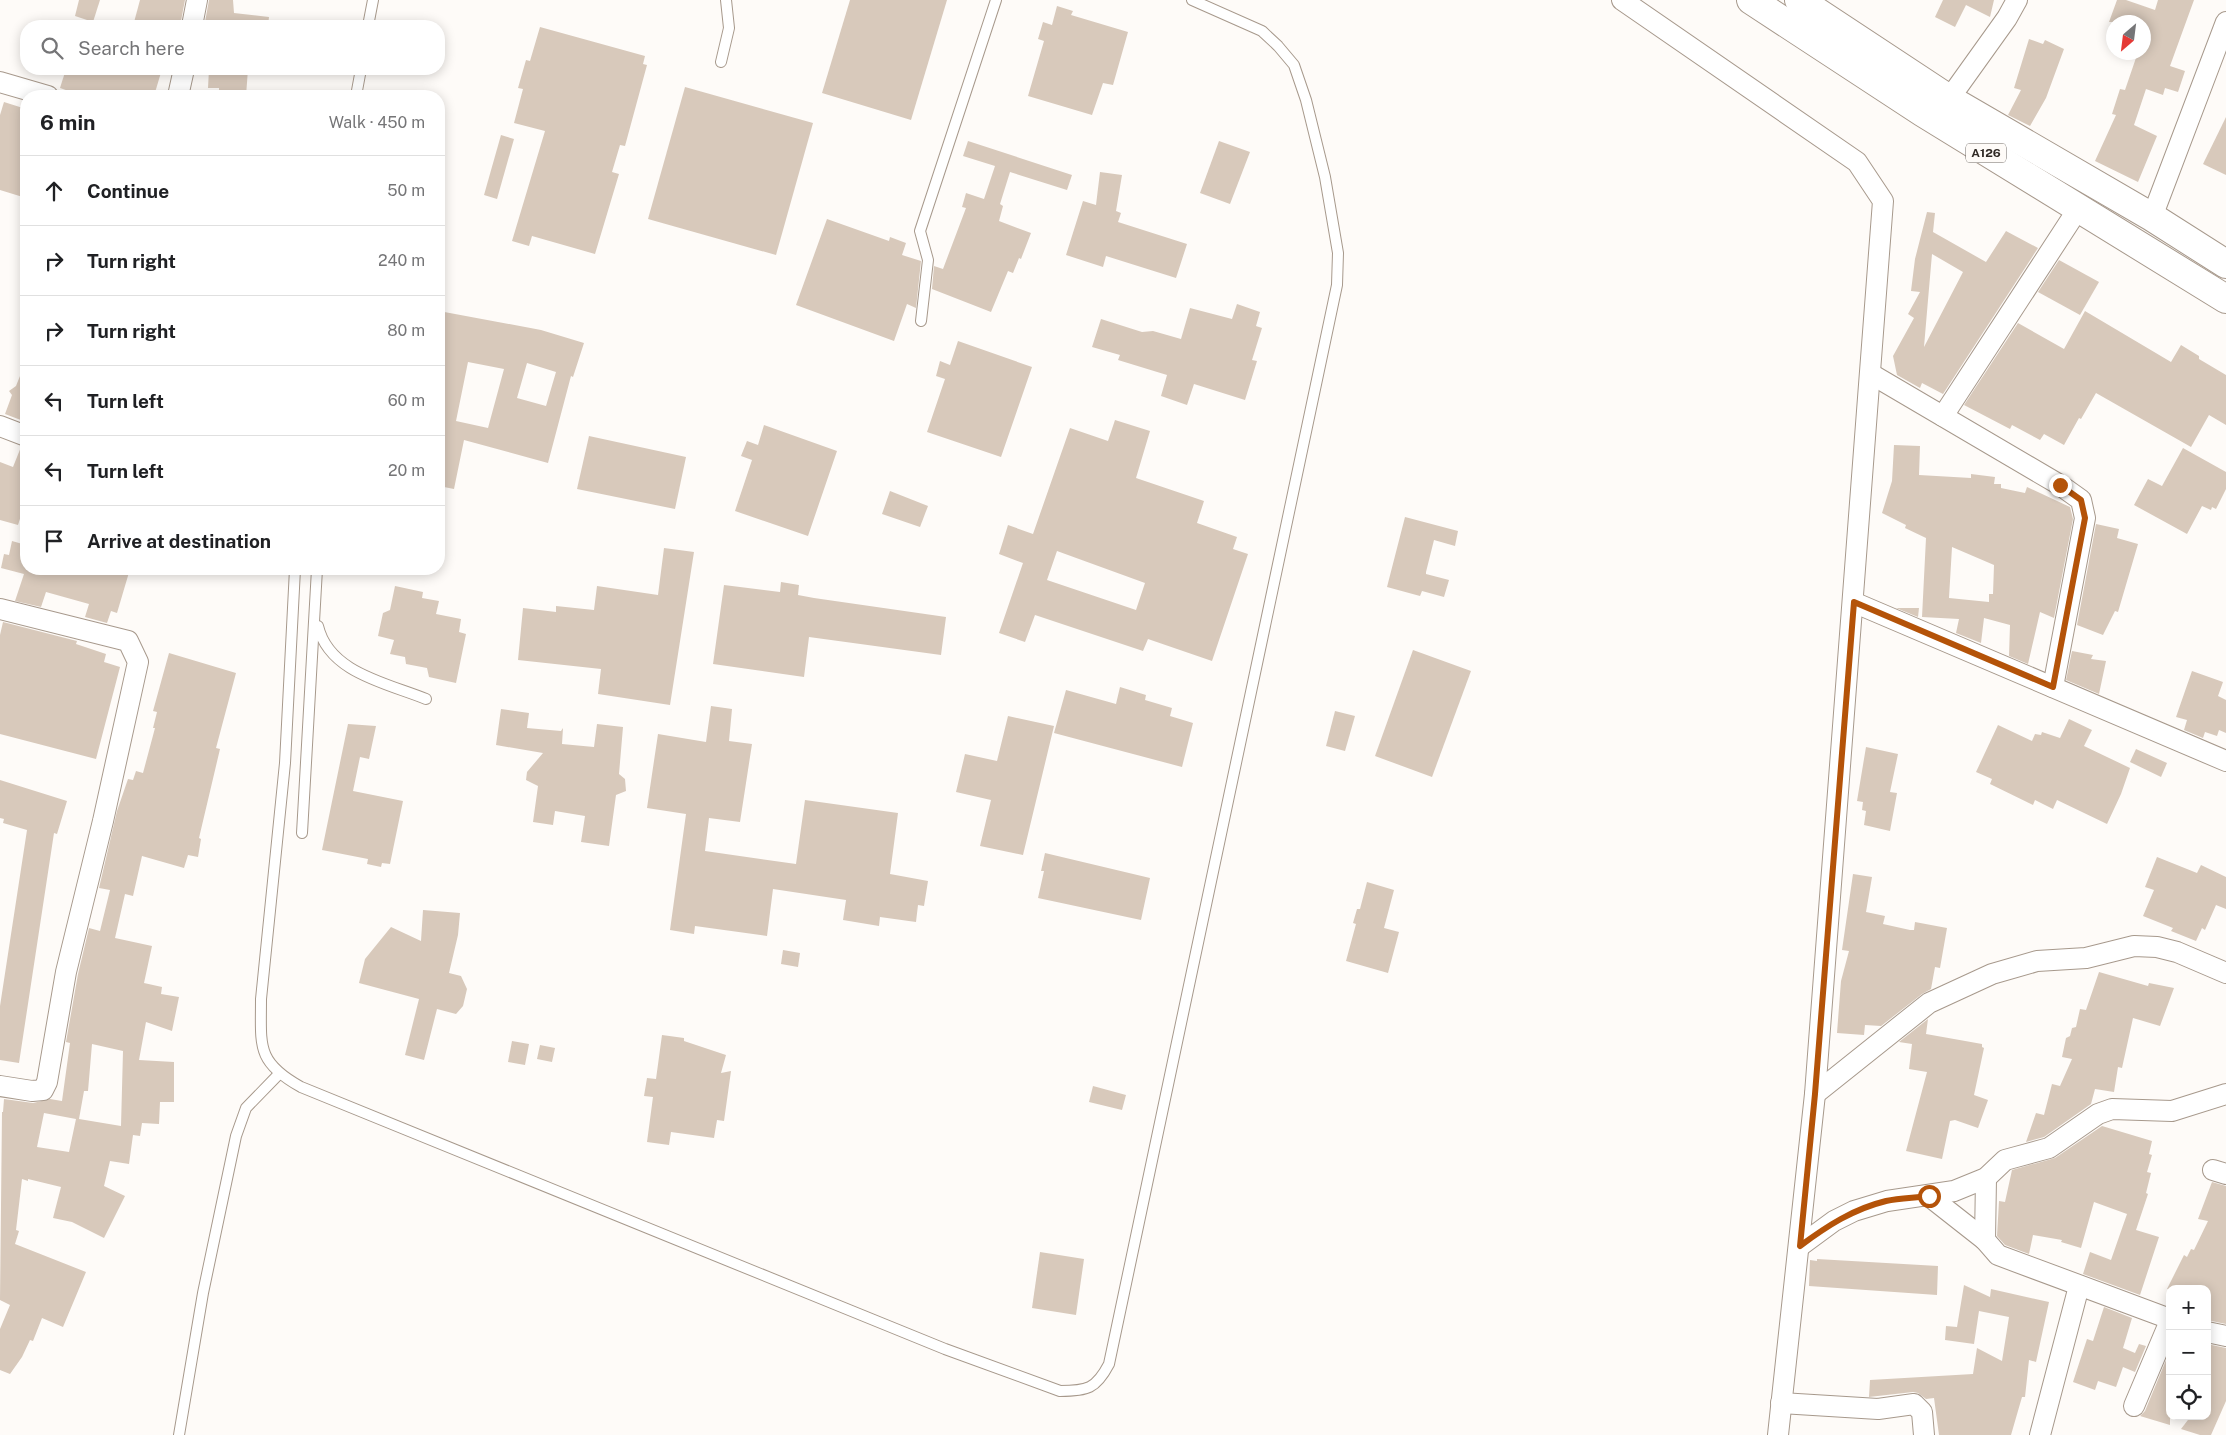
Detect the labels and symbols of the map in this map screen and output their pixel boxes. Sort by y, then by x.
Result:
north arrow [2106,15,2151,60]
road number: A126 [1966,144,2006,162]
route end [2049,474,2072,497]
route start [1918,1185,1941,1208]

